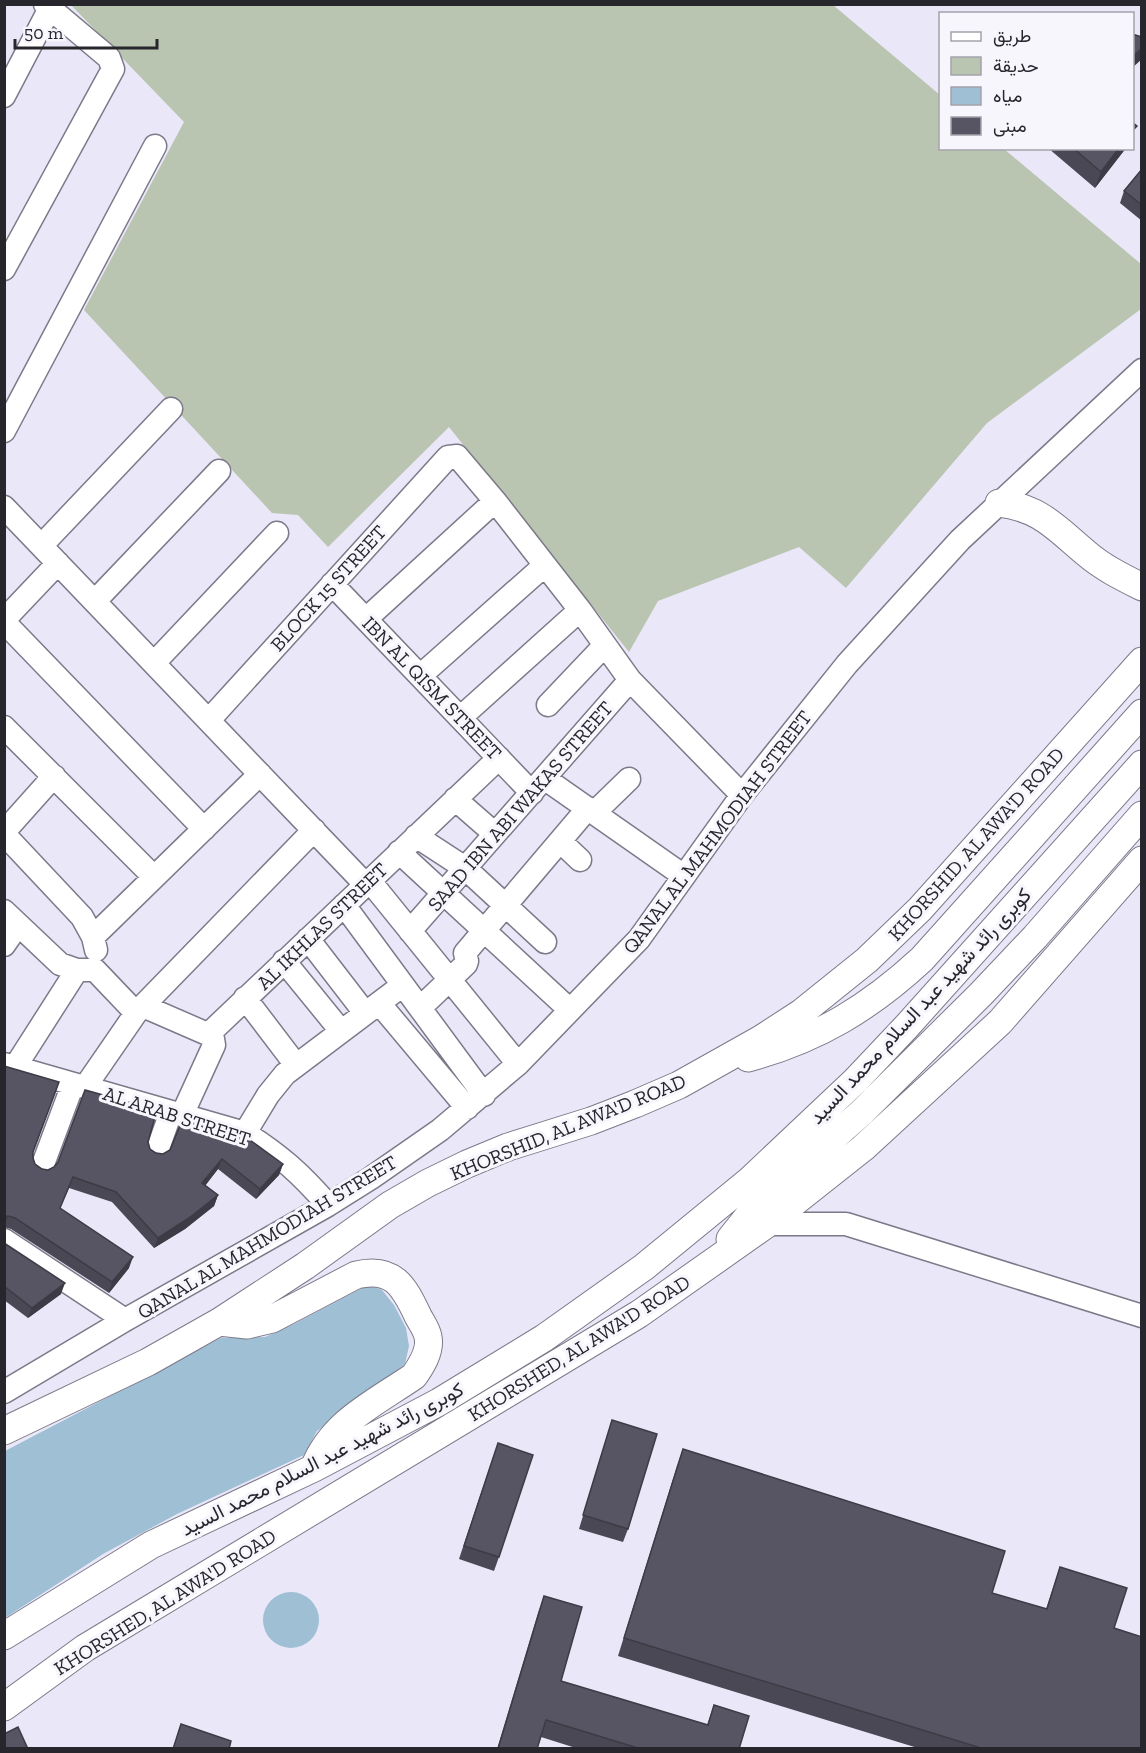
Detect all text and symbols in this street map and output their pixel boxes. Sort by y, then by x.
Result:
scale bar [15,12,158,50]
legend [939,12,1134,150]
text: 50 m [24,22,64,44]
text: طريق [993,25,1031,47]
text: حديقة [993,55,1039,77]
text: مياه [993,85,1022,107]
text: مبنى [993,115,1027,137]
street label: BLOCK 15 STREET [265,520,391,656]
street label: IBN AL QISM STREET [357,611,507,765]
street label: SAAD IBN ABI WAKAS STREET [422,696,618,916]
street label: QANAL AL MAHMODIAH STREET [618,706,816,958]
street label: KHORSHID, AL AWA'D ROAD [883,742,1069,946]
street label: AL IKHLAS STREET [252,857,392,995]
street label: كوبرى رائد شهيد عبد السلام محمد السيد [804,883,1037,1130]
street label: KHORSHID, AL AWA'D ROAD [447,1069,689,1185]
street label: AL ARAB STREET [100,1081,254,1151]
street label: QANAL AL MAHMODIAH STREET [133,1150,401,1324]
street label: KHORSHED, AL AWA'D ROAD [464,1270,694,1426]
street label: كوبرى رائد شهيد عبد السلام محمد السيد [177,1377,468,1542]
street label: KHORSHED, AL AWA'D ROAD [50,1524,280,1680]

